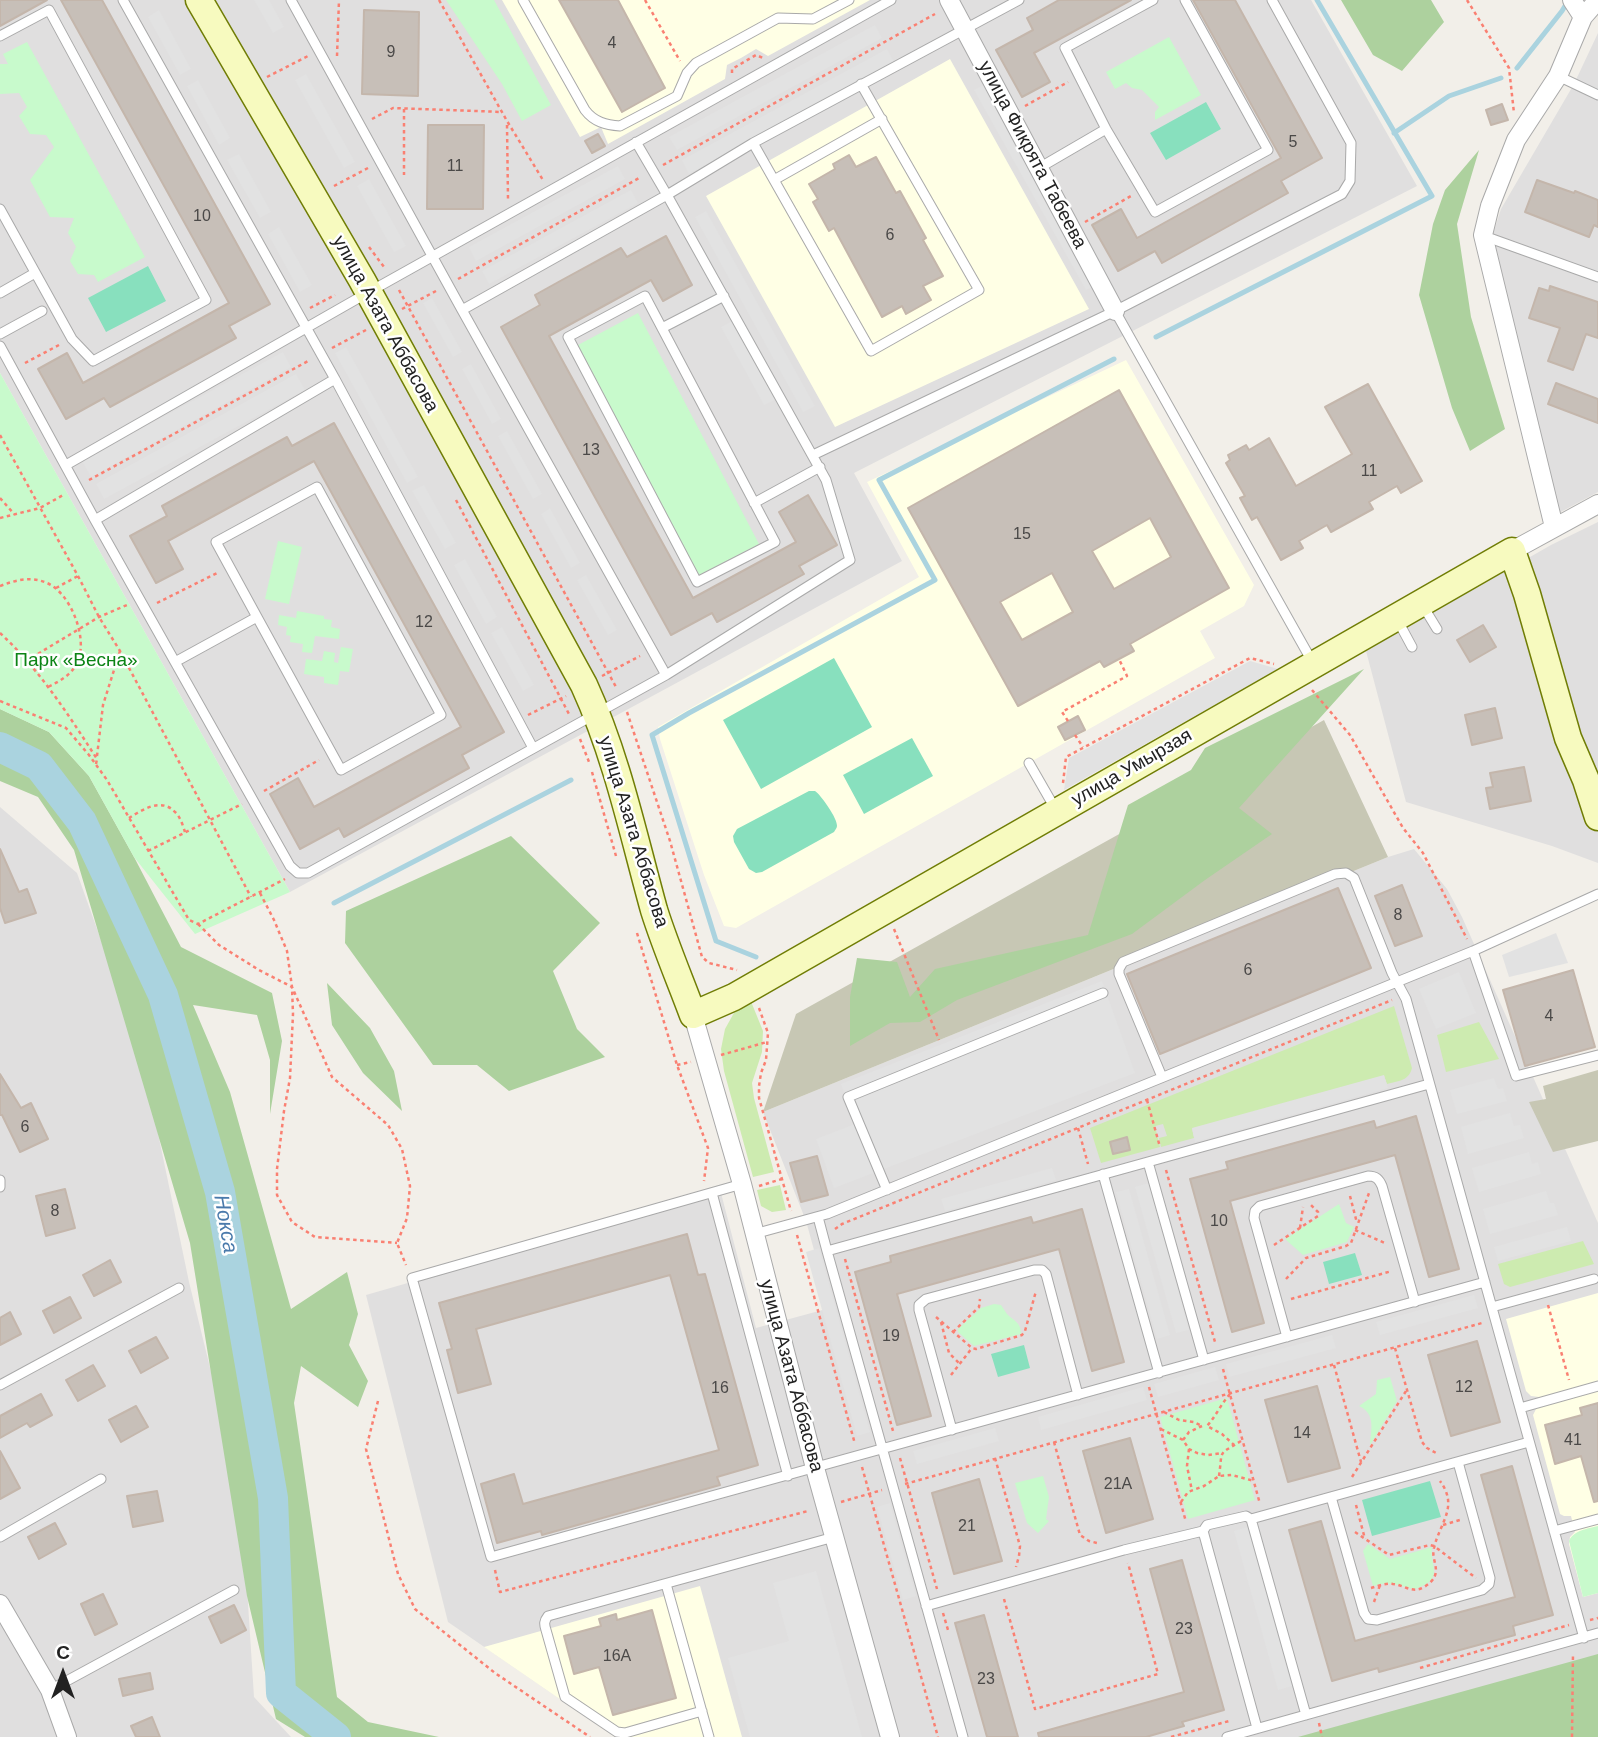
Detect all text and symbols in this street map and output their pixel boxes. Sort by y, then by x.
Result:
house number: 4 [608,34,616,54]
house number: 9 [387,43,395,63]
street label: улица Фикрята Табеева [973,57,1091,253]
house number: 5 [1289,133,1297,153]
house number: 11 [447,157,463,177]
house number: 10 [193,207,211,227]
house number: 6 [886,226,894,246]
street label: улица Азата Аббасова [327,232,443,416]
house number: 13 [582,441,600,461]
house number: 11 [1361,462,1377,482]
house number: 15 [1013,525,1031,545]
house number: 12 [415,613,433,633]
park label: Парк «Весна» [14,650,138,672]
street label: улица Умырзая [1068,724,1196,812]
street label: улица Азата Аббасова [593,734,673,930]
house number: 8 [1394,906,1402,926]
house number: 6 [1244,961,1252,981]
house number: 4 [1545,1007,1553,1027]
house number: 6 [21,1118,29,1138]
water label: Нокса [207,1193,243,1255]
house number: 8 [51,1202,59,1222]
house number: 10 [1210,1212,1228,1232]
street label: улица Азата Аббасова [754,1277,828,1475]
house number: 19 [882,1327,900,1347]
house number: 12 [1455,1378,1473,1398]
house number: 16 [711,1379,729,1399]
house number: 14 [1293,1424,1311,1444]
house number: 41 [1564,1431,1582,1451]
house number: 21А [1104,1475,1132,1495]
house number: 21 [958,1517,976,1537]
house number: 23 [1175,1620,1193,1640]
north arrow [28,1639,98,1709]
text: С [56,1642,70,1663]
house number: 16А [603,1647,631,1667]
house number: 23 [977,1670,995,1690]

